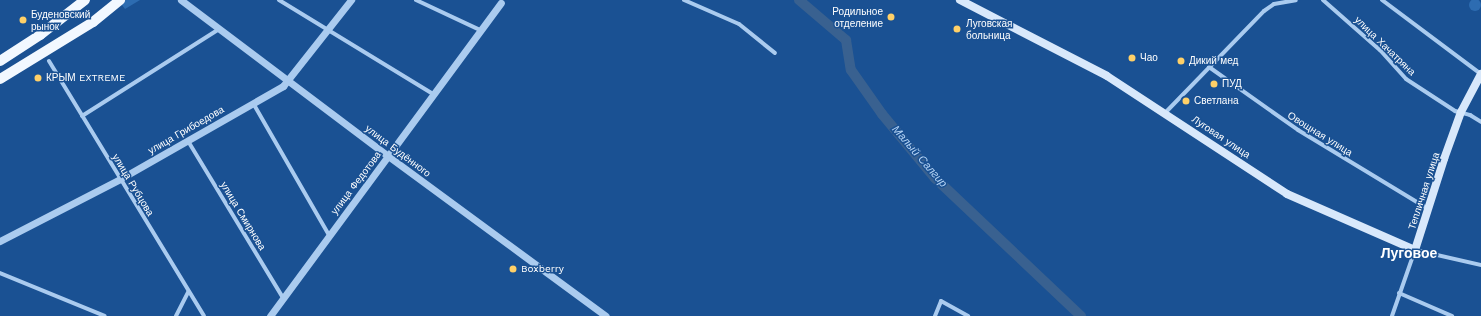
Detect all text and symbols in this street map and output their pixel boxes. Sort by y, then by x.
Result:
place label: Родильное отделение [832,5,883,28]
place label: Буденовский рынок [31,8,90,32]
marker: Родильное отделение [886,12,896,22]
street label: улица Хачатряна [1352,14,1418,78]
marker: Буденовский рынок [18,15,28,25]
place label: Луговская больница [966,17,1012,40]
marker: Луговская больница [951,23,963,35]
place label: Чао [1140,52,1158,64]
marker: Чао [1127,53,1137,63]
place label: Дикий мед [1189,55,1238,67]
marker: Дикий мед [1176,56,1186,66]
place label: КРЫМ EXTREME [46,72,125,84]
marker: КРЫМ EXTREME [33,73,43,83]
place label: ПУД [1222,78,1242,90]
marker: ПУД [1209,79,1219,89]
place label: Светлана [1194,95,1238,107]
marker: Светлана [1181,96,1191,106]
street label: улица Грибоедова [146,103,226,157]
street label: Овощная улица [1285,109,1355,159]
street label: Луговая улица [1190,113,1252,161]
street label: улица Будённого [363,122,433,180]
water label: Малый Салгир [889,123,949,191]
street label: улица Федотова [328,149,384,217]
street label: Тепличная улица [1406,151,1442,231]
street label: улица Рубцова [110,152,156,218]
street label: улица Смирнова [218,179,268,253]
district label: Луговое [1381,245,1437,261]
place label: Boxberry [521,263,564,275]
marker: Boxberry [508,264,518,274]

